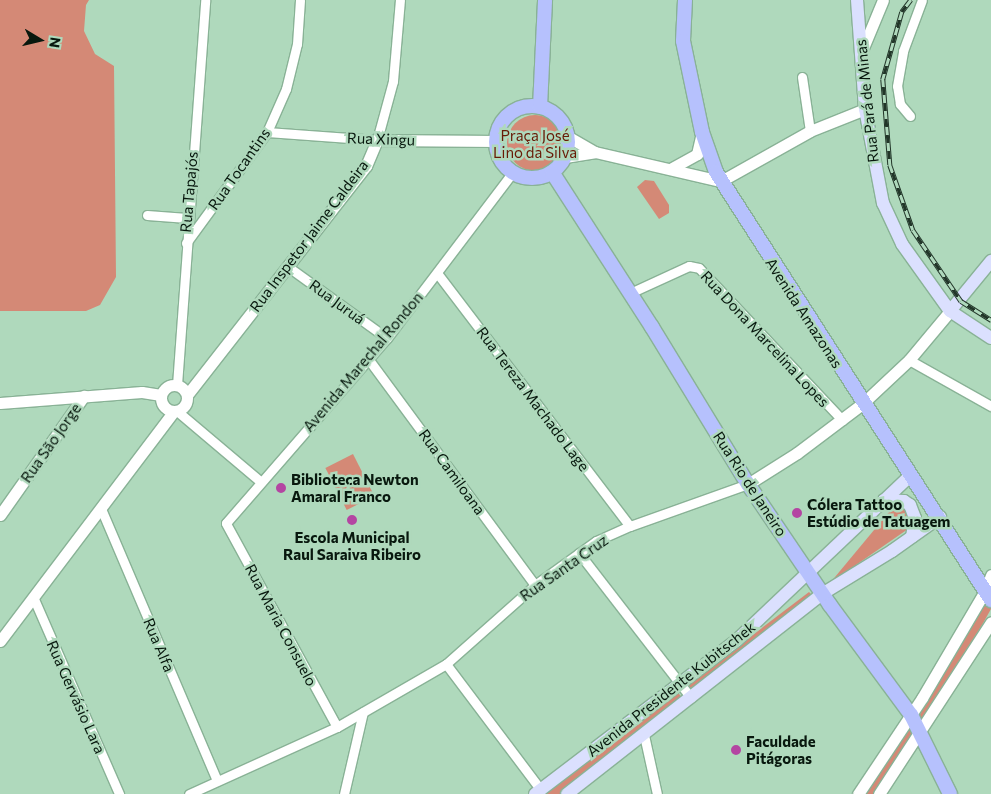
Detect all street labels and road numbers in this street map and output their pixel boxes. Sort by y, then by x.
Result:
street label: Rua Pará de Minas [852,39,882,163]
street label: Rua Tocantins [204,125,274,213]
street label: Rua Xingu [347,129,415,149]
street label: Rua Tapajós [176,151,202,233]
street label: Rua Inspetor Jaime Caldeira [246,157,372,315]
street label: Avenida Amazonas [762,254,846,372]
street label: Rua Dona Marcelina Lopes [697,267,833,411]
street label: Rua Juruá [306,276,368,328]
street label: Avenida Marechal Rondon [299,289,427,435]
street label: Rua Tereza Machado Lage [473,323,593,475]
street label: Rua São Jorge [17,400,85,486]
street label: Rua Camiloana [415,426,489,518]
street label: Rua Rio de Janeiro [709,428,791,540]
street label: Rua Santa Cruz [517,531,611,605]
street label: Rua Maria Consuelo [241,561,321,689]
street label: Rua Alfa [140,615,178,675]
street label: Avenida Presidente Kubitschek [583,618,759,760]
street label: Rua Gervásio Lara [43,638,109,756]

